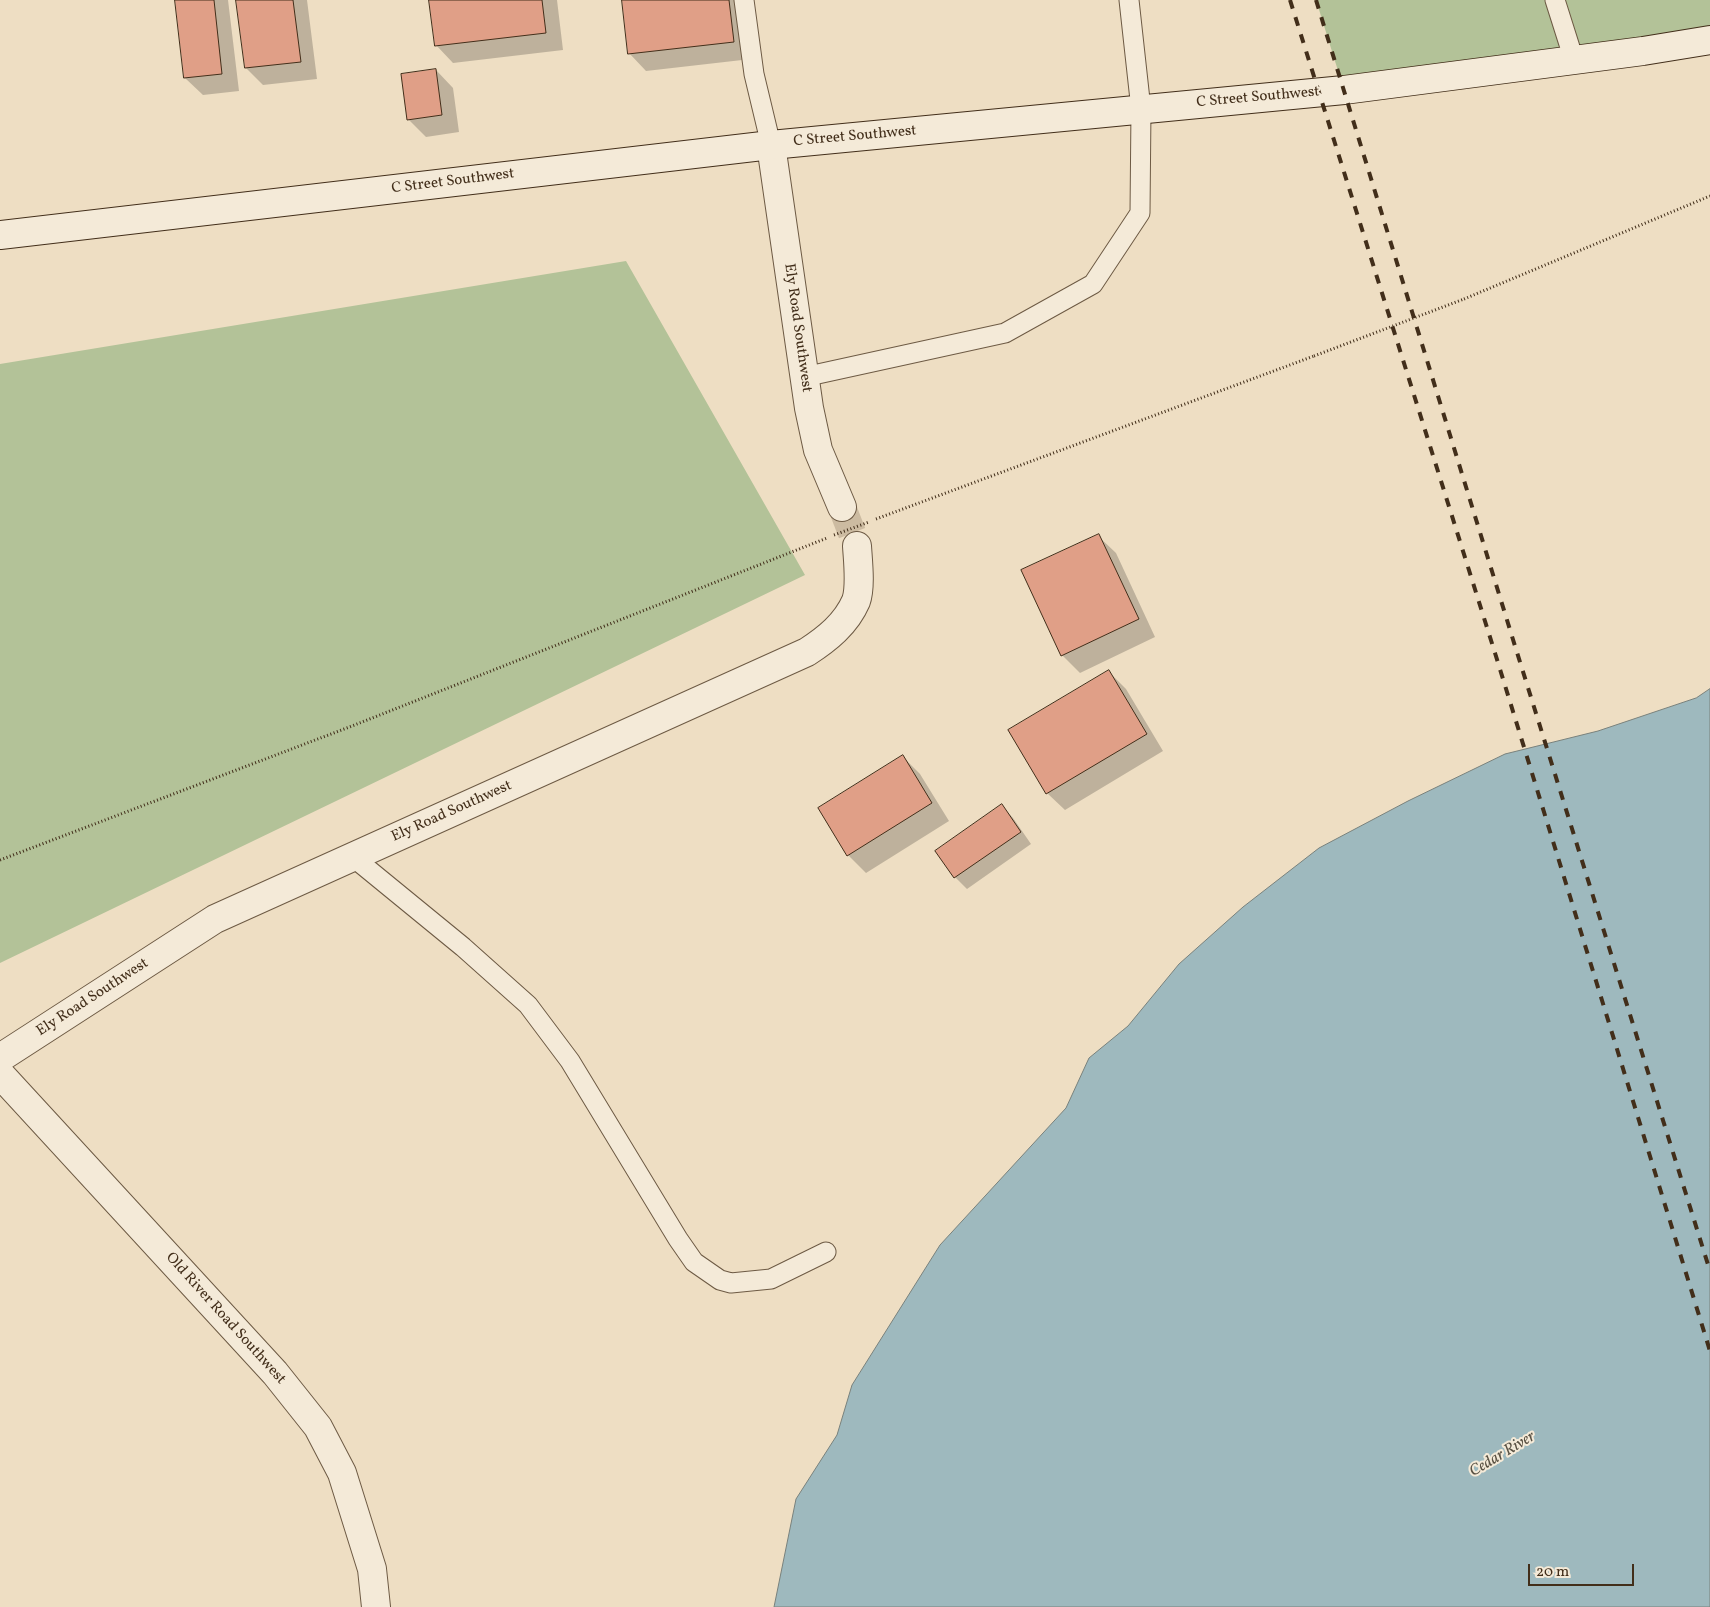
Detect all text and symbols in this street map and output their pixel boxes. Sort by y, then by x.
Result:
street label: C Street Southwest [1196,84,1320,112]
street label: C Street Southwest [793,123,917,151]
street label: C Street Southwest [391,166,515,198]
street label: Ely Road Southwest [779,262,815,394]
street label: Ely Road Southwest [389,777,515,847]
street label: Ely Road Southwest [34,955,152,1041]
street label: Old River Road Southwest [161,1249,289,1389]
water label: Cedar River [1467,1428,1539,1482]
scale bar [1530,1554,1636,1586]
text: 20 m [1536,1562,1569,1583]

